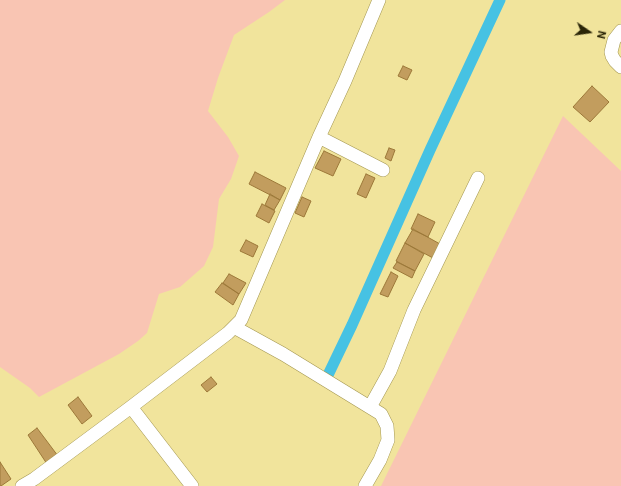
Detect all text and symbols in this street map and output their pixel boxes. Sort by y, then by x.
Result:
north arrow [569,12,609,52]
text: N [594,30,608,40]

